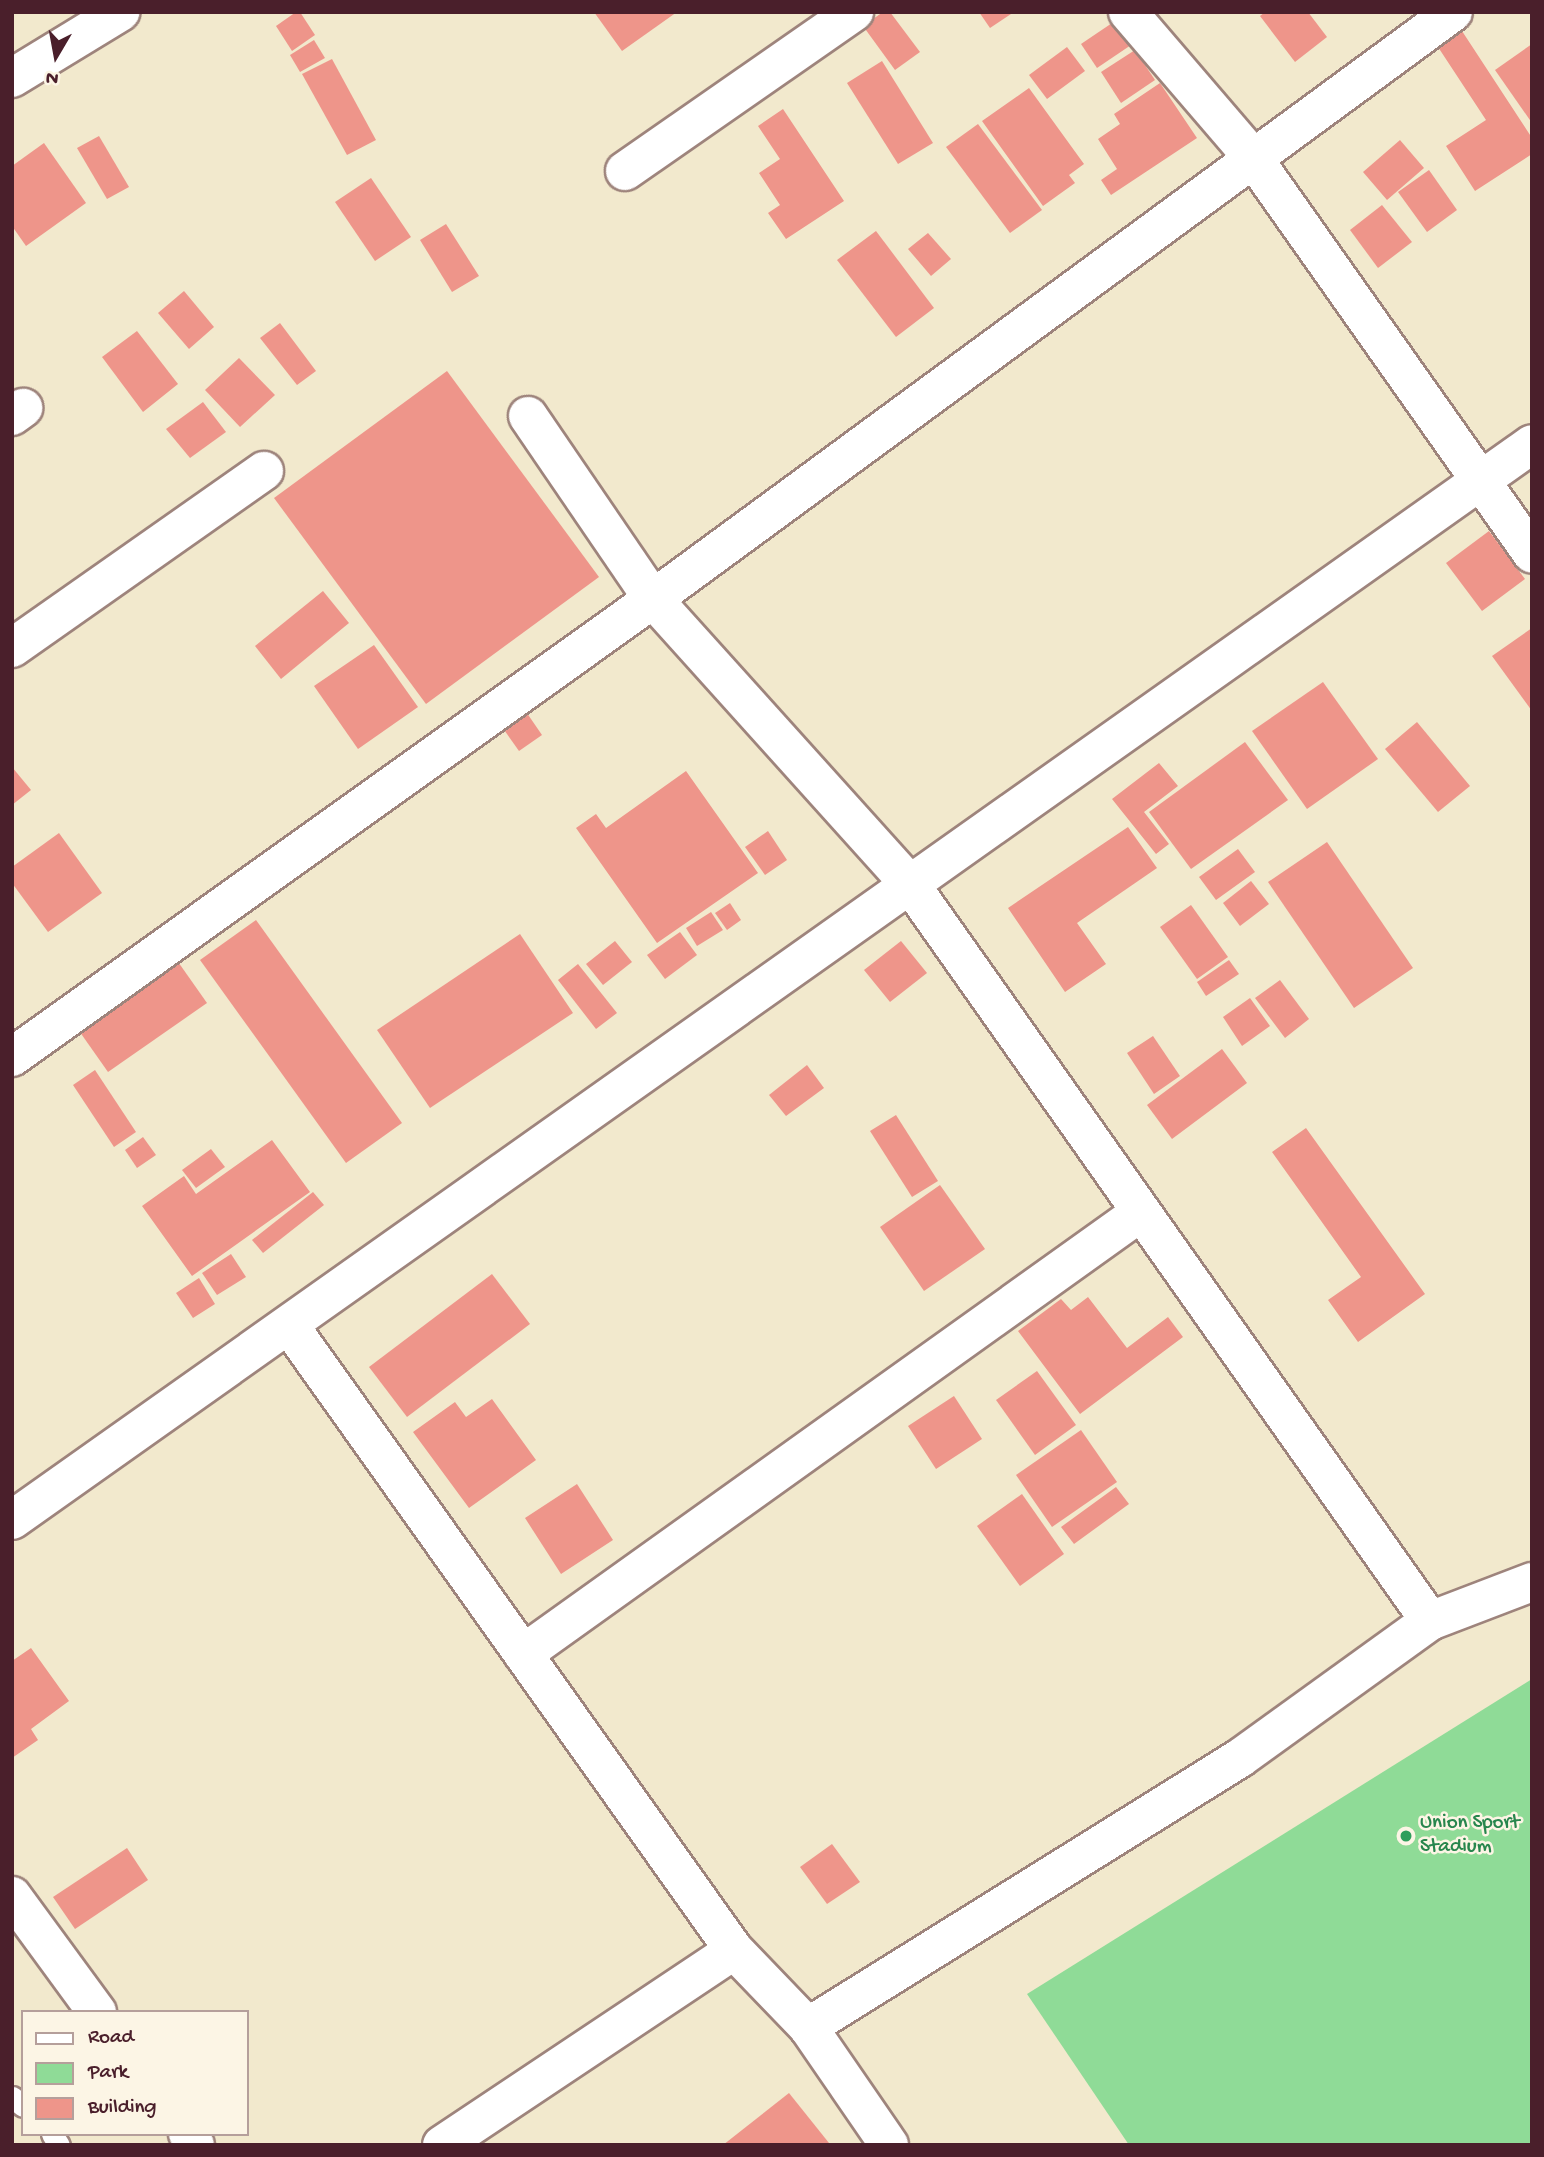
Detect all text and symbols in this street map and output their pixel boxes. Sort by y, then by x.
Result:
north arrow [21,21,91,91]
text: N [44,65,60,90]
place label: Union Sport Stadium [1420,1811,1519,1861]
marker: Union Sport Stadium [1398,1828,1414,1844]
legend [21,2010,248,2136]
text: Road [88,2026,134,2051]
text: Park [88,2061,128,2086]
text: Building [88,2096,157,2121]

